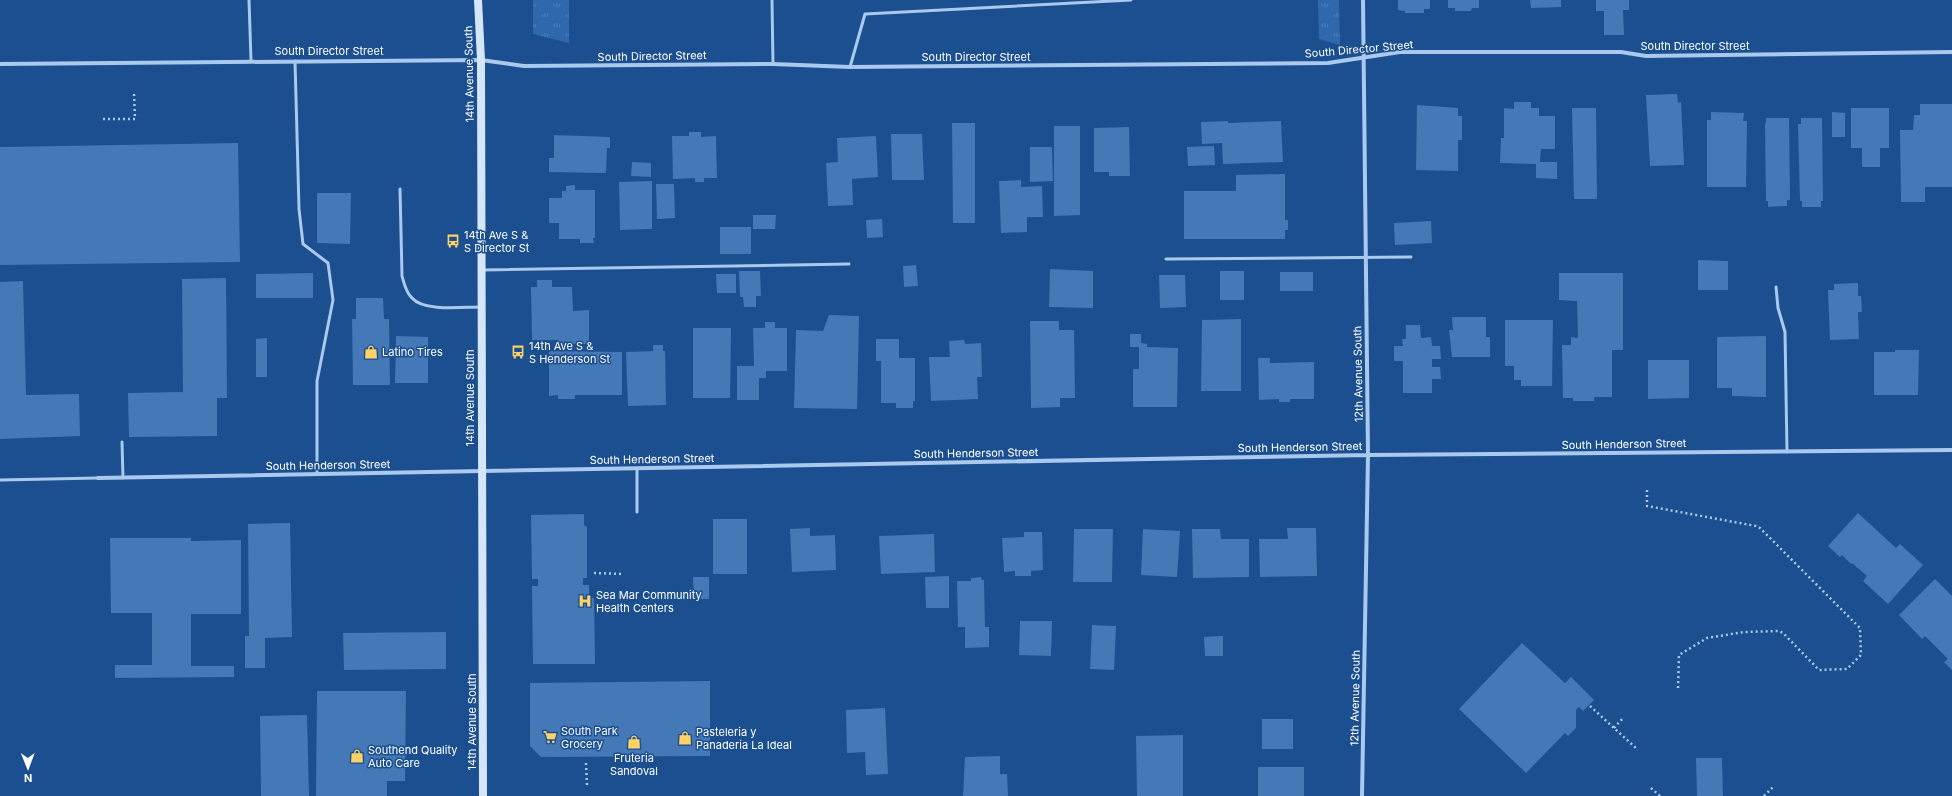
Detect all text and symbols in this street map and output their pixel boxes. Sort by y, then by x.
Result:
street label: 14th Avenue South [461,25,477,123]
street label: South Director Street [1304,37,1414,61]
street label: South Director Street [1641,39,1750,53]
street label: South Director Street [275,44,384,58]
street label: South Director Street [597,48,707,64]
street label: South Director Street [922,50,1031,64]
place label: 14th Ave S & S Director St [464,228,530,255]
bus stop icon: 14th Ave S & S Director St [445,233,461,249]
street label: 12th Avenue South [1350,326,1366,422]
place label: 14th Ave S & S Henderson St [529,339,611,366]
shop icon: Latino Tires [363,344,379,360]
bus stop icon: 14th Ave S & S Henderson St [510,344,526,360]
place label: Latino Tires [382,345,443,359]
street label: 14th Avenue South [463,350,477,446]
street label: South Henderson Street [1562,436,1687,452]
street label: South Henderson Street [1238,439,1363,455]
street label: South Henderson Street [914,445,1039,461]
street label: South Henderson Street [590,451,715,467]
street label: South Henderson Street [266,457,391,473]
place label: Sea Mar Community Health Centers [596,588,702,615]
hospital icon: Sea Mar Community Health Centers [577,593,593,609]
street label: 12th Avenue South [1347,650,1363,746]
street label: 14th Avenue South [465,674,479,770]
place label: South Park Grocery [561,724,618,751]
place label: Pasteleria y Panaderia La Ideal [696,725,792,752]
supermarket icon: South Park Grocery [542,729,558,745]
shop icon: Pasteleria y Panaderia La Ideal [677,730,693,746]
shop icon: Fruteria Sandoval [626,734,642,750]
place label: Southend Quality Auto Care [368,743,457,770]
north arrow [8,748,48,788]
shop icon: Southend Quality Auto Care [349,748,365,764]
place label: Fruteria Sandoval [610,751,658,778]
text: N [24,771,32,785]

